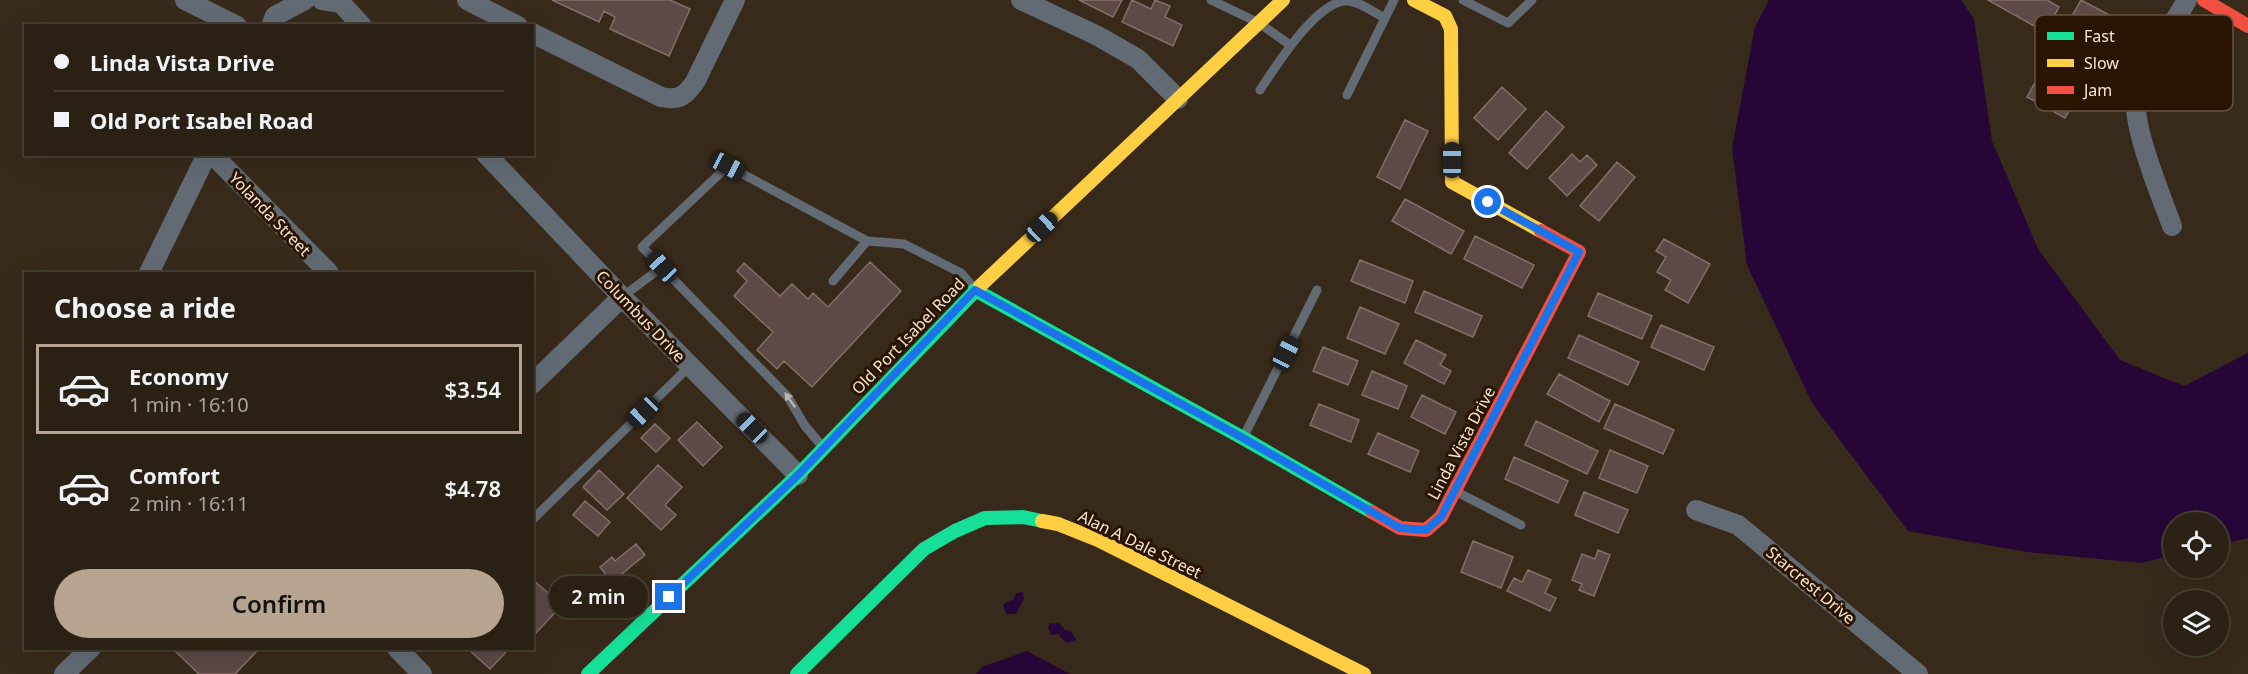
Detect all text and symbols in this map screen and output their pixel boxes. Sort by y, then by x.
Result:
legend [2035,15,2233,111]
text: Fast [2084,25,2115,47]
text: Linda Vista Drive [90,47,275,77]
text: Slow [2084,52,2119,74]
text: Jam [2082,79,2112,101]
text: Old Port Isabel Road [90,105,313,135]
car [1443,142,1461,178]
car [708,150,748,182]
street label: Yolanda Street [224,167,316,261]
route start [1474,188,1501,215]
car [1023,208,1061,246]
car [643,248,681,286]
street label: Columbus Drive [591,265,691,367]
street label: Old Port Isabel Road [847,273,969,399]
text: Choose a ride [54,289,236,326]
car [1270,333,1302,373]
text: Economy [129,361,228,391]
icon: car [57,362,111,416]
text: $3.54 [445,374,501,404]
street label: Linda Vista Drive [1422,383,1500,503]
text: 1 min · 16:10 [129,391,249,418]
car [624,393,662,431]
one-way arrow [784,393,796,409]
car [733,409,771,447]
text: Comfort [129,460,220,490]
icon: car [57,461,111,515]
text: $4.78 [445,473,501,503]
text: 2 min · 16:11 [129,490,249,517]
street label: Alan A Dale Street [1075,505,1205,583]
map controls [2163,512,2229,656]
button: locate [2163,512,2229,578]
street label: Starcrest Drive [1762,541,1860,629]
button: Confirm [54,569,504,638]
callout: 2 min [549,576,648,618]
text: 2 min [571,583,626,610]
route end [655,583,682,610]
button: layers [2163,590,2229,656]

